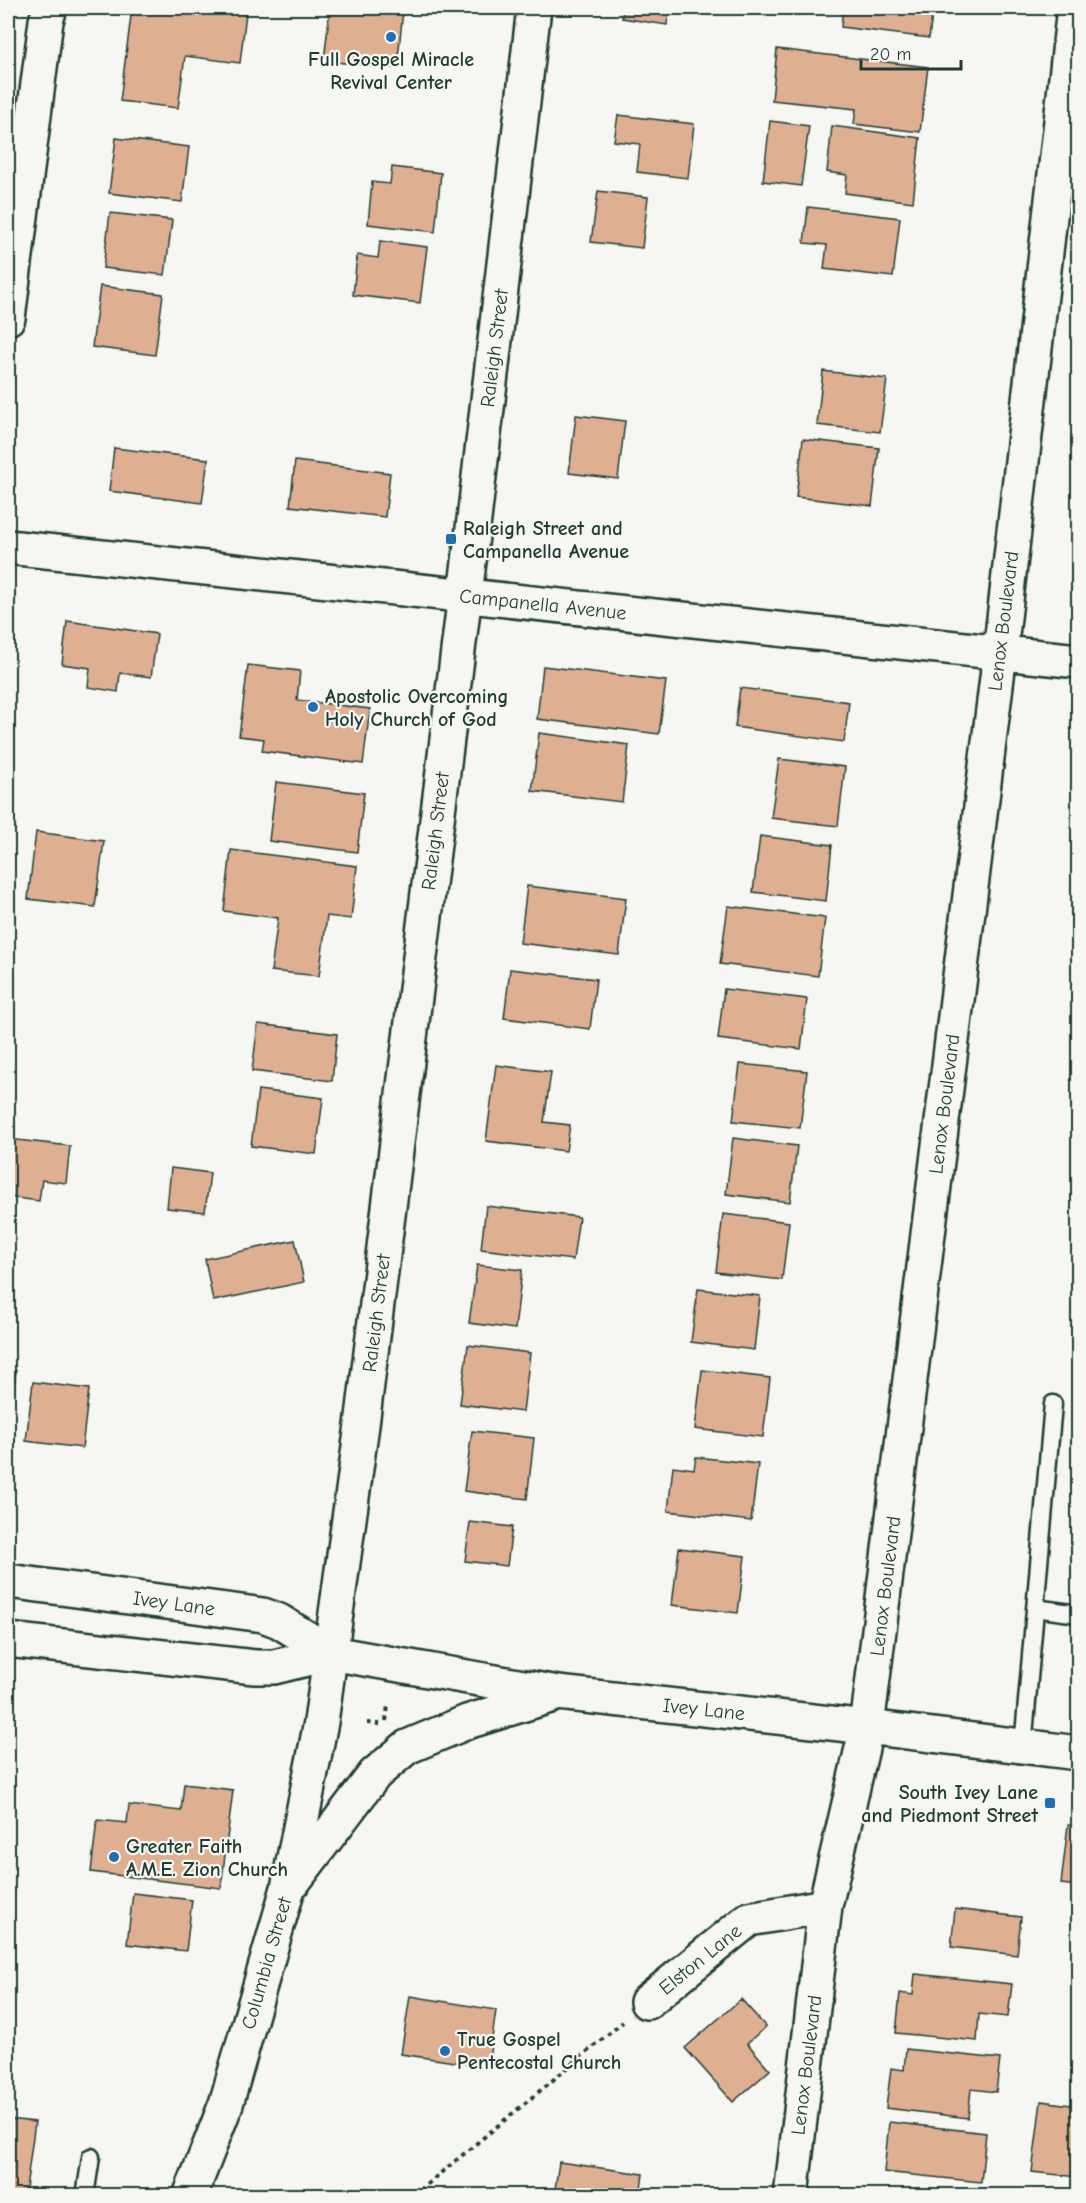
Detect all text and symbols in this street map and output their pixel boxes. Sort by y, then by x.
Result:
marker: Full Gospel Miracle Revival Center [384,30,398,44]
scale bar [861,33,962,71]
text: 20 m [870,44,911,65]
place label: Full Gospel Miracle Revival Center [308,48,474,94]
street label: Raleigh Street [476,286,513,409]
place label: Raleigh Street and Campanella Avenue [463,517,629,563]
marker: Raleigh Street and Campanella Avenue [444,532,458,546]
street label: Lenox Boulevard [984,550,1023,692]
street label: Campanella Avenue [458,584,628,625]
place label: Apostolic Overcoming Holy Church of God [325,685,508,731]
marker: Apostolic Overcoming Holy Church of God [306,700,320,714]
street label: Raleigh Street [417,769,454,892]
street label: Lenox Boulevard [925,1033,964,1175]
street label: Raleigh Street [358,1251,395,1374]
street label: Lenox Boulevard [866,1515,905,1657]
street label: Ivey Lane [131,1586,216,1621]
street label: Ivey Lane [662,1694,746,1725]
place label: South Ivey Lane and Piedmont Street [861,1781,1038,1827]
marker: South Ivey Lane and Piedmont Street [1043,1796,1057,1810]
place label: Greater Faith A.M.E. Zion Church [126,1835,288,1881]
marker: Greater Faith A.M.E. Zion Church [107,1850,121,1864]
street label: Columbia Street [237,1893,297,2032]
street label: Elston Lane [654,1919,746,2000]
street label: Lenox Boulevard [787,1994,826,2136]
place label: True Gospel Pentecostal Church [457,2028,621,2074]
marker: True Gospel Pentecostal Church [438,2044,452,2058]

